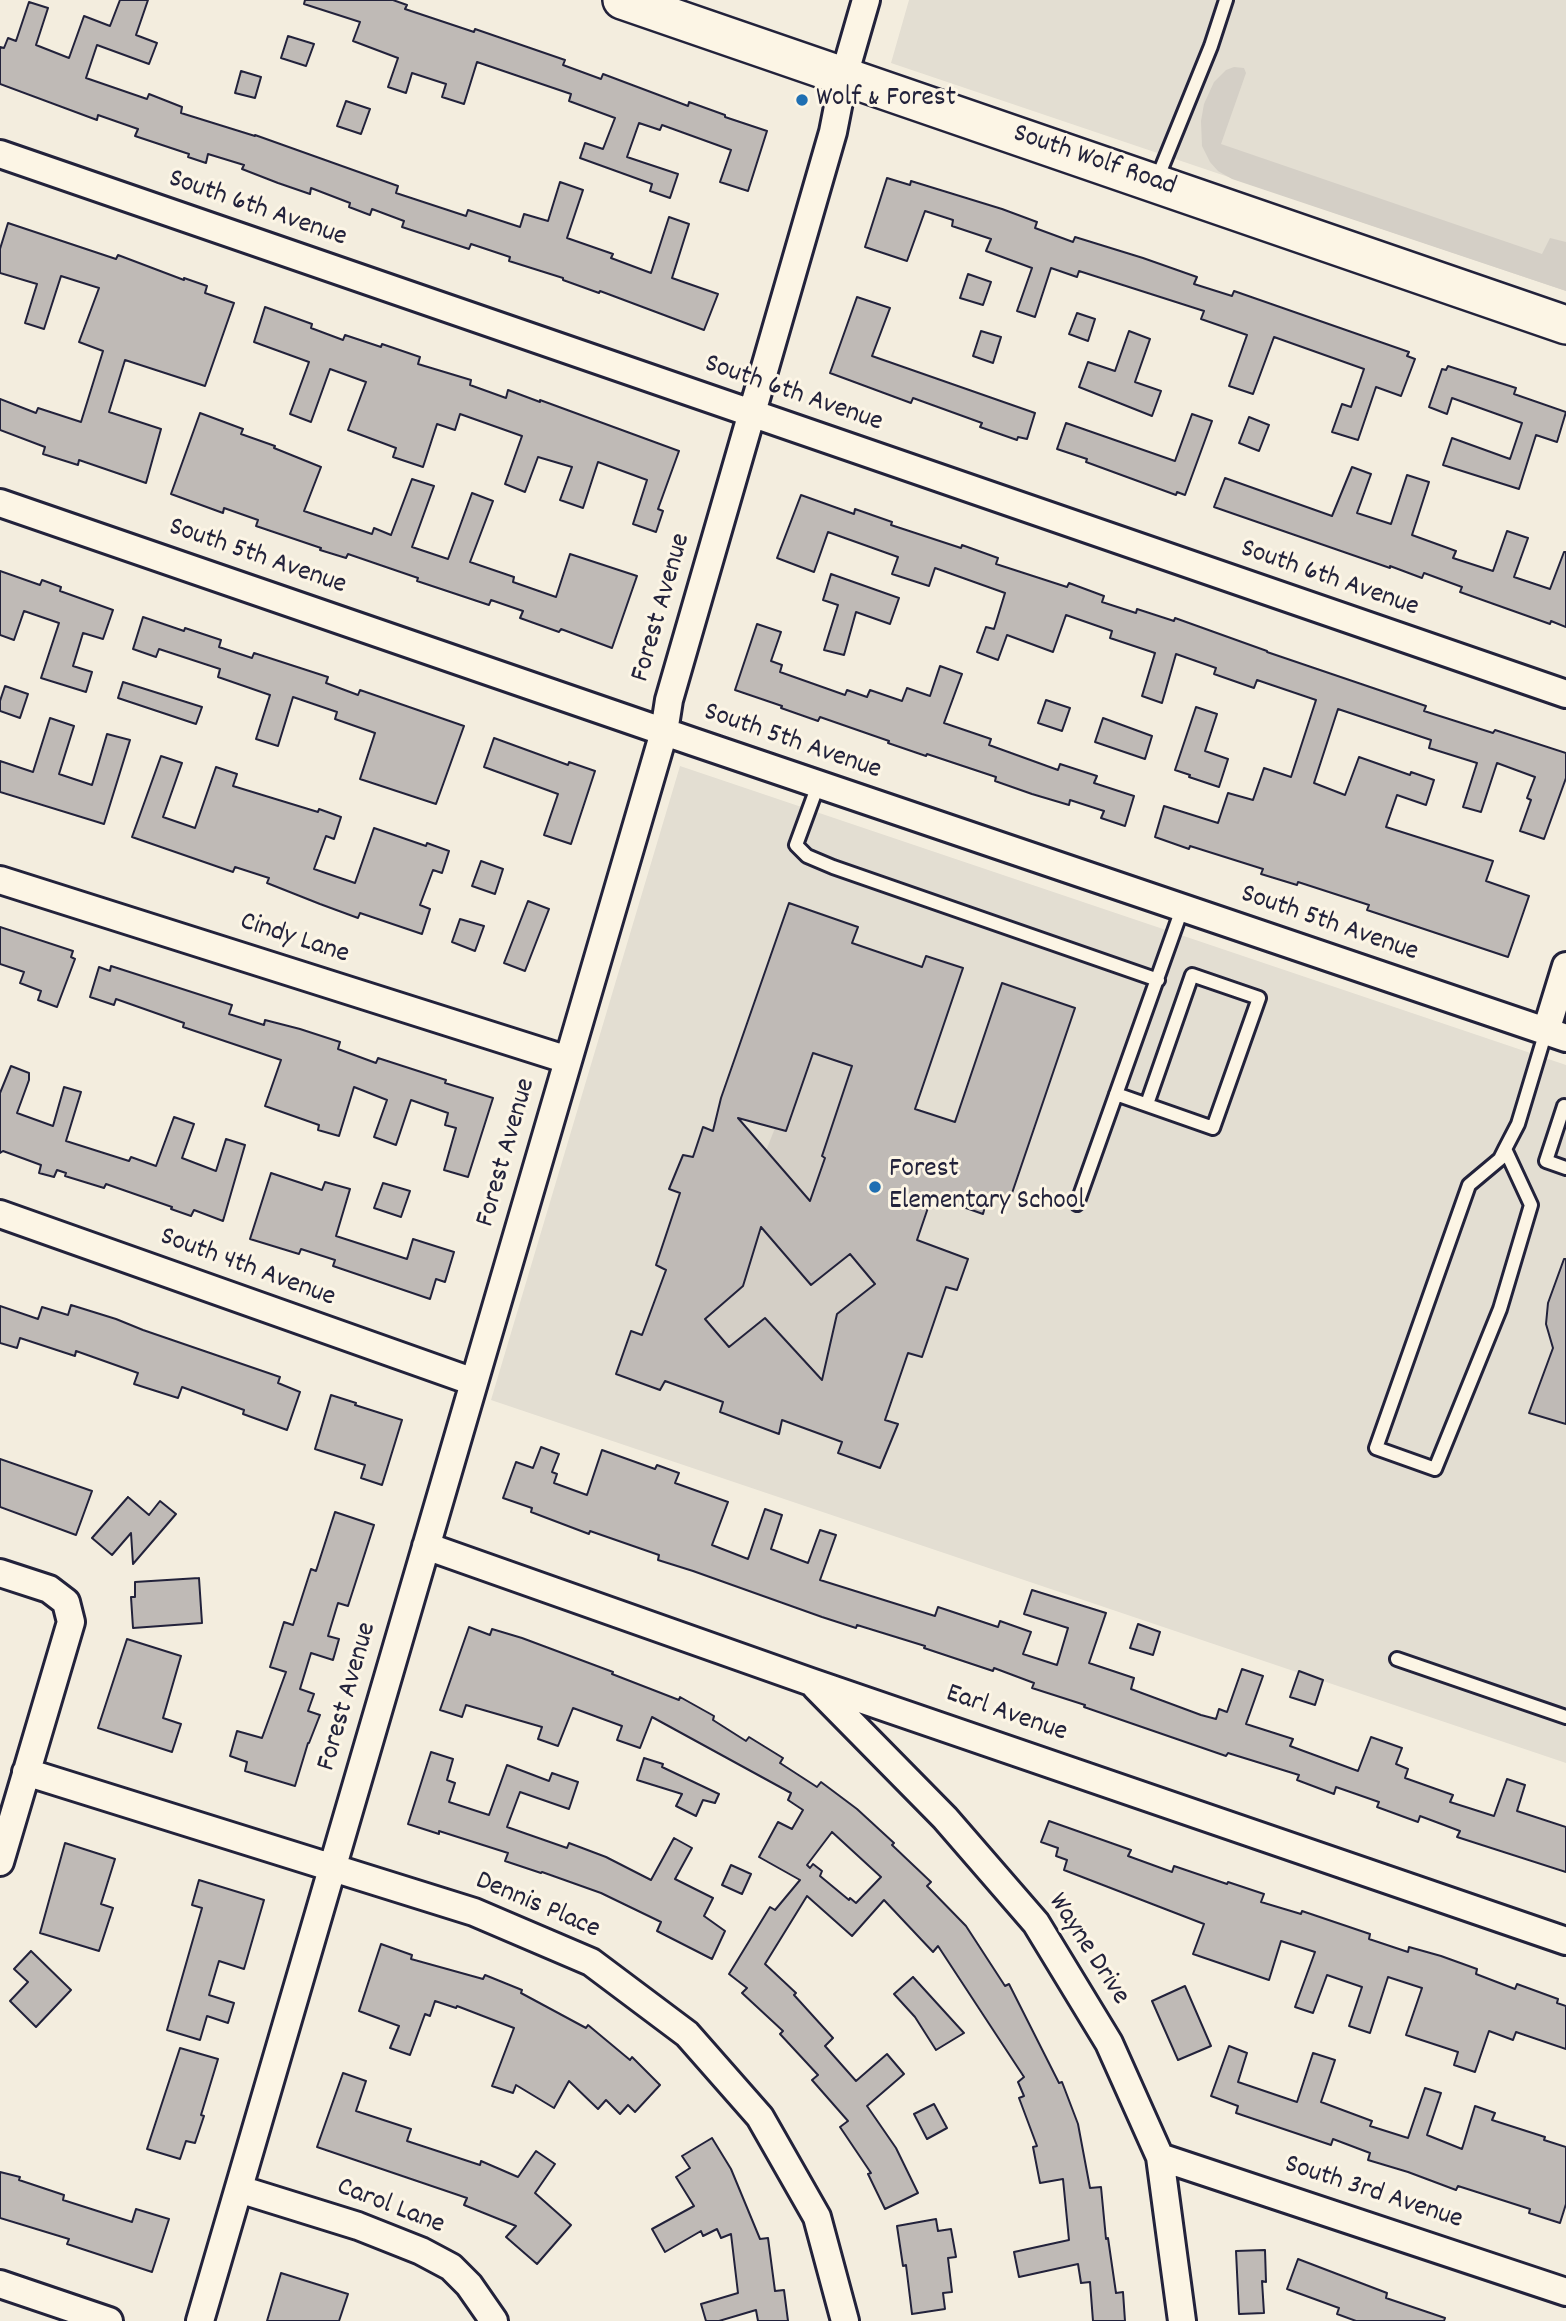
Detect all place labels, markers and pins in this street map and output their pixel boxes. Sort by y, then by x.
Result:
place label: Wolf & Forest [816,83,956,117]
marker: Wolf & Forest [794,92,810,108]
place label: Forest Elementary School [889,1154,1085,1220]
marker: Forest Elementary School [867,1179,883,1195]

